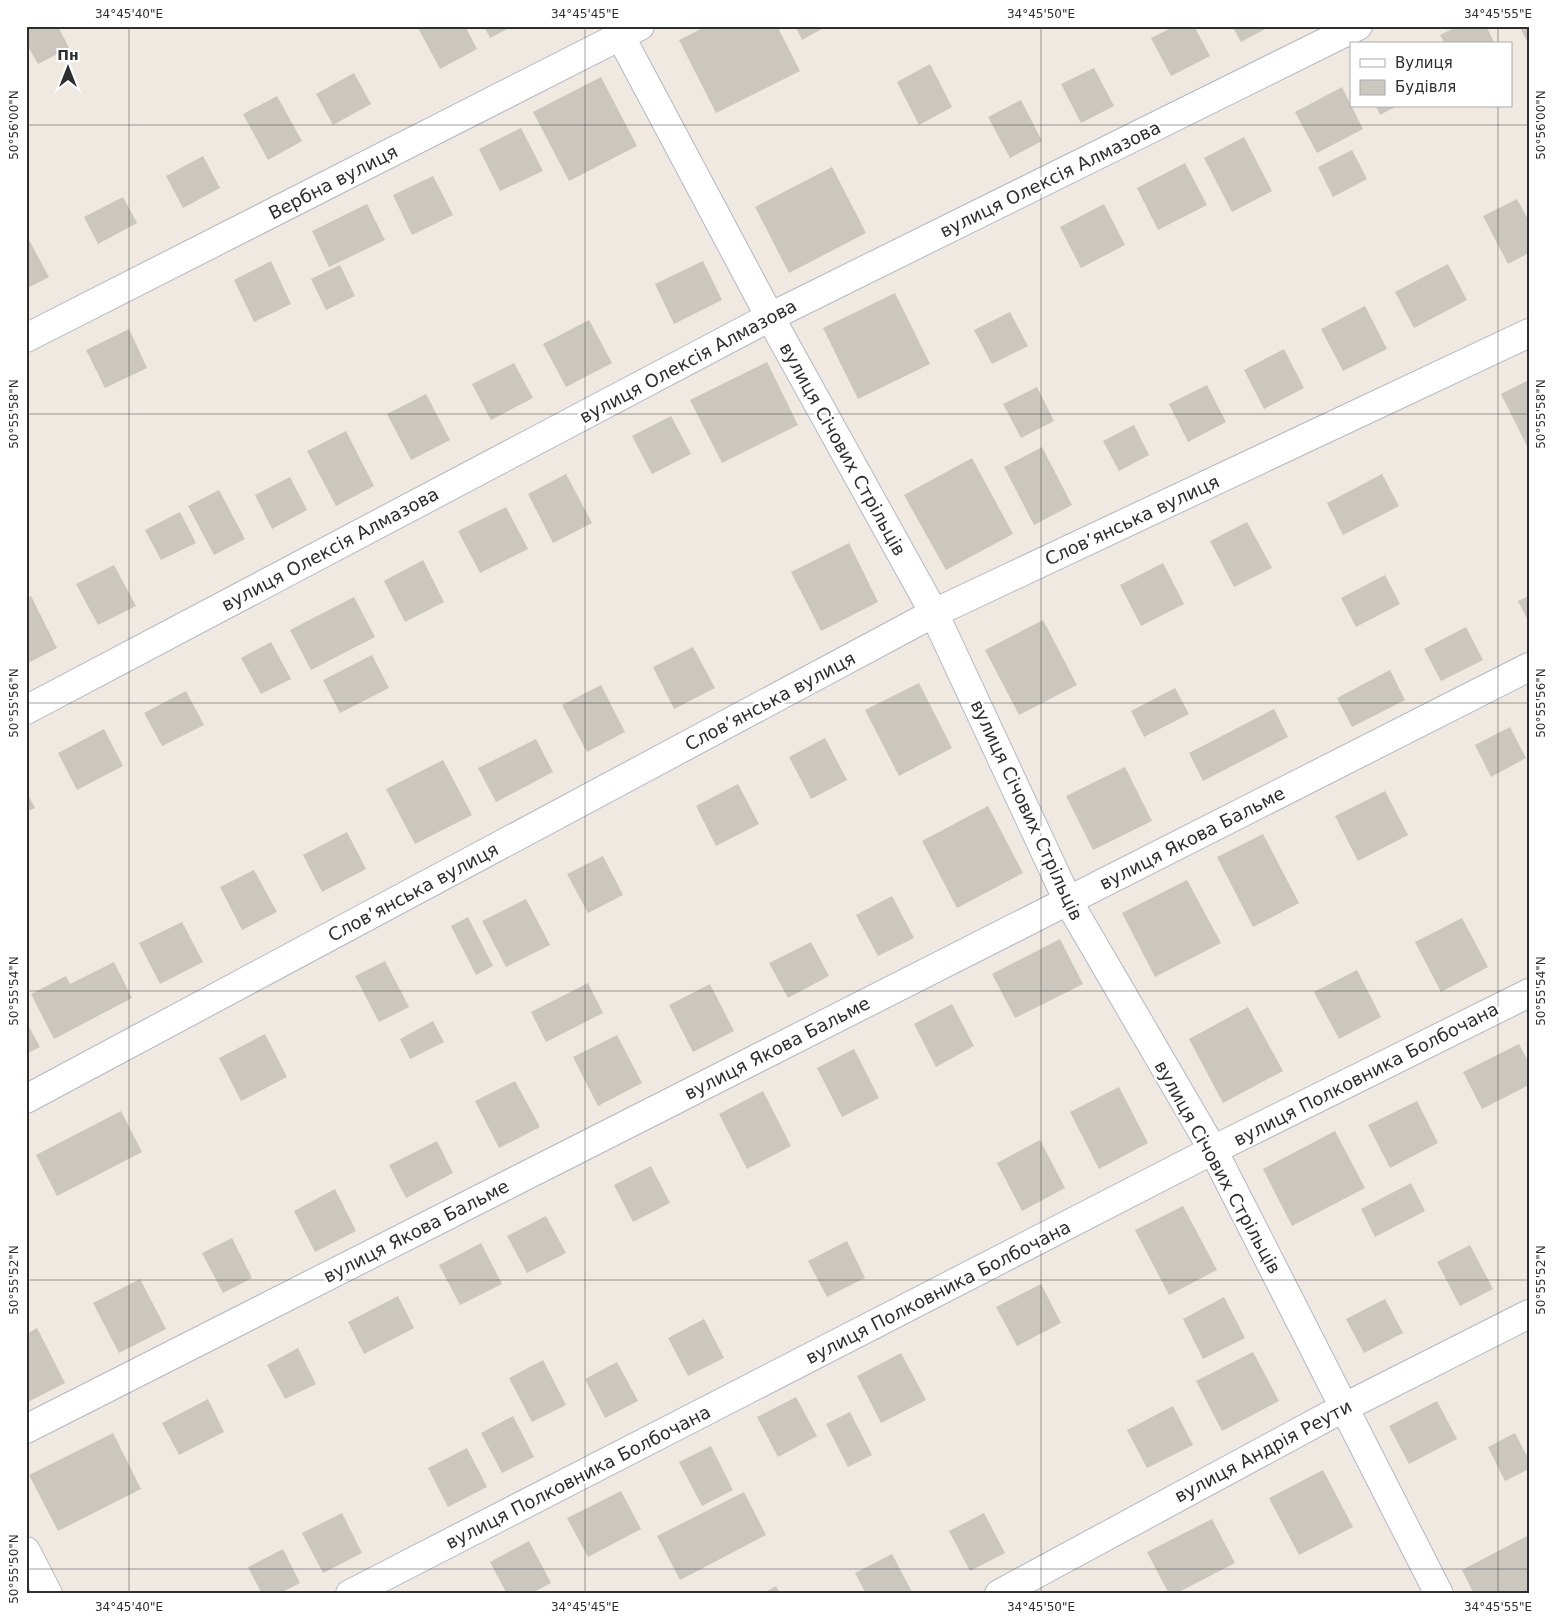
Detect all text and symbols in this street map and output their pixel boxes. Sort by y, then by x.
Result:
text: 34°45'40"E [95,7,163,21]
text: 34°45'45"E [551,7,619,21]
text: 34°45'50"E [1007,7,1075,21]
text: 34°45'55"E [1464,7,1532,21]
north arrow [42,42,92,92]
legend [1350,42,1512,108]
text: Пн [57,47,79,63]
text: Вулиця [1395,54,1453,72]
text: Будівля [1395,78,1456,96]
text: 50°56'00"N [7,90,21,160]
text: 50°56'00"N [1534,90,1548,160]
street label: вулиця Олексія Алмазова [936,116,1164,242]
street label: Вербна вулиця [265,140,401,224]
street label: вулиця Олексія Алмазова [576,295,800,427]
street label: вулиця Січових Стрільців [775,339,911,559]
text: 50°55'58"N [7,379,21,449]
text: 50°55'58"N [1534,379,1548,449]
street label: Словʼянська вулиця [1042,470,1222,570]
street label: вулиця Олексія Алмазова [218,483,442,615]
street label: Словʼянська вулиця [681,647,859,755]
text: 50°55'56"N [7,668,21,738]
text: 50°55'56"N [1534,668,1548,738]
street label: вулиця Січових Стрільців [967,697,1087,923]
street label: вулиця Якова Бальме [1096,782,1288,894]
street label: Словʼянська вулиця [324,838,502,946]
text: 50°55'54"N [7,956,21,1026]
text: 50°55'54"N [1534,956,1548,1026]
street label: вулиця Якова Бальме [681,992,873,1104]
street label: вулиця Полковника Болбочана [1230,998,1502,1150]
street label: вулиця Січових Стрільців [1150,1057,1286,1277]
street label: вулиця Якова Бальме [320,1175,512,1287]
street label: вулиця Полковника Болбочана [802,1216,1074,1368]
text: 50°55'52"N [7,1245,21,1315]
text: 50°55'52"N [1534,1245,1548,1315]
street label: вулиця Андрія Реути [1171,1395,1355,1507]
street label: вулиця Полковника Болбочана [442,1401,714,1553]
text: 50°55'50"N [7,1534,21,1604]
text: 34°45'40"E [95,1600,163,1614]
text: 34°45'45"E [551,1600,619,1614]
text: 34°45'50"E [1007,1600,1075,1614]
text: 34°45'55"E [1464,1600,1532,1614]

